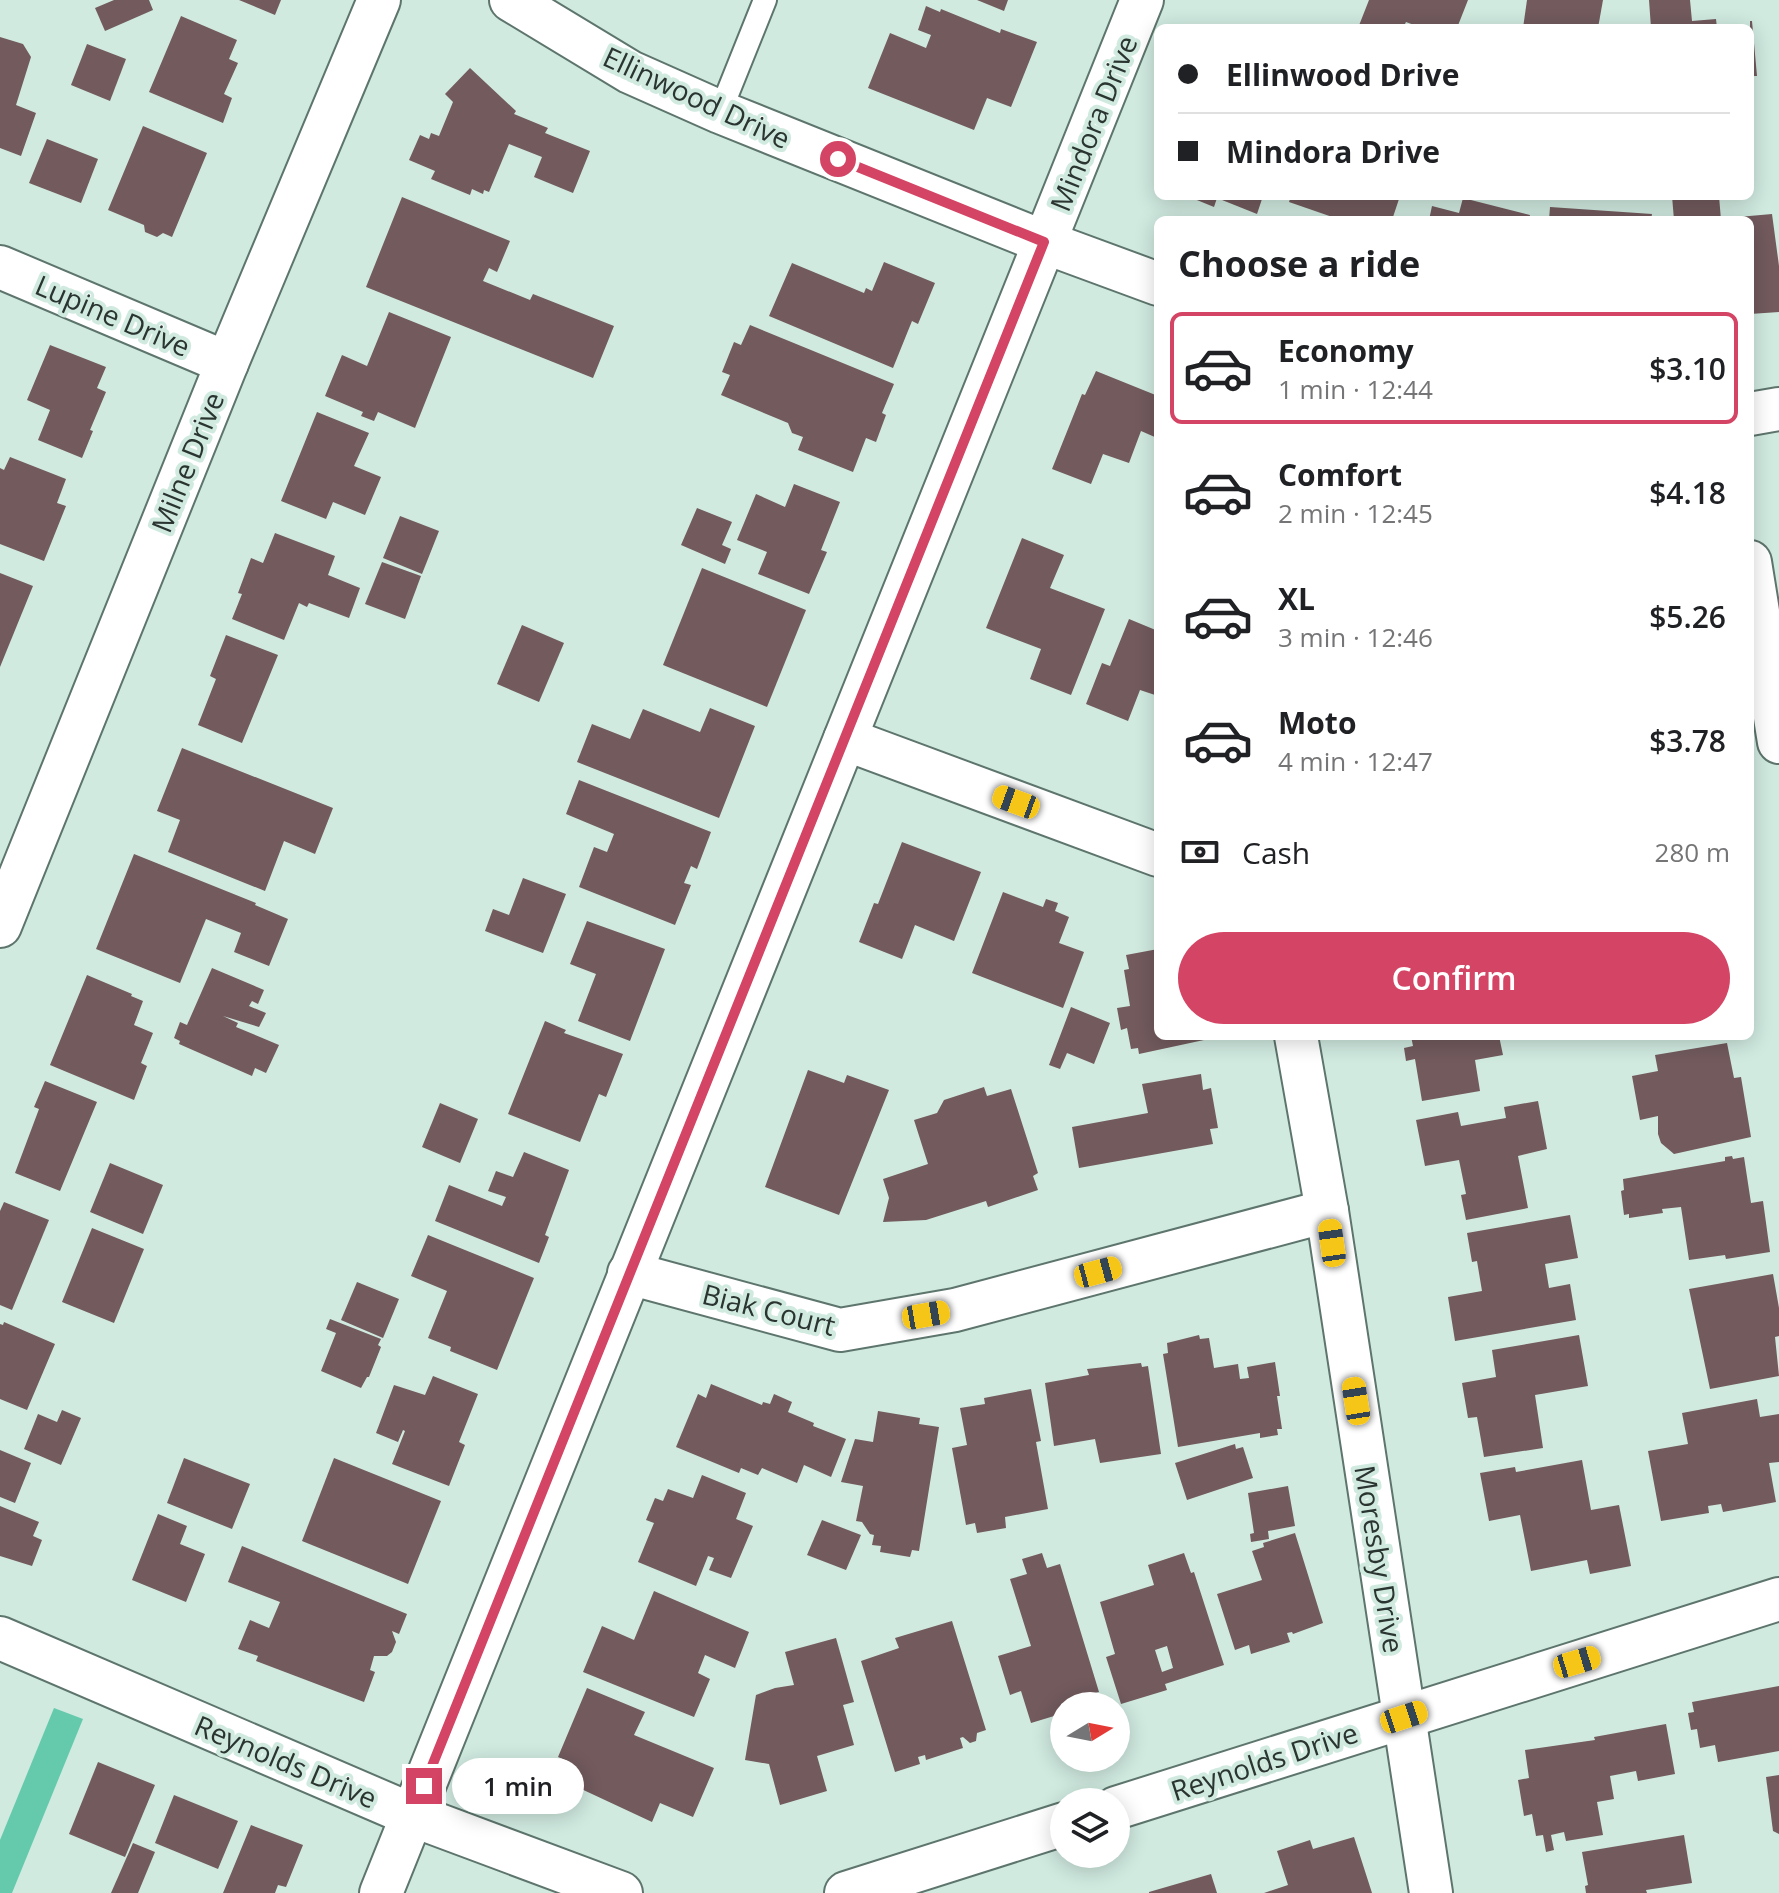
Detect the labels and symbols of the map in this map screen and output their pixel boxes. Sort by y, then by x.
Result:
street label: Mindora Drive [1041,30,1145,216]
street label: Ellinwood Drive [597,37,797,157]
route start [820,141,856,177]
street label: Lupine Drive [30,265,196,365]
street label: Milne Drive [142,386,232,538]
car [989,783,1043,821]
car [1317,1218,1347,1268]
car [1072,1254,1124,1290]
street label: Biak Court [699,1274,839,1344]
car [900,1299,952,1331]
car [1340,1375,1372,1427]
street label: Moresby Drive [1346,1462,1414,1656]
car [1551,1644,1603,1680]
north arrow [1050,1692,1130,1772]
car [1377,1698,1431,1736]
street label: Reynolds Drive [189,1706,383,1816]
street label: Reynolds Drive [1166,1713,1362,1809]
callout: 1 min [452,1758,584,1814]
route end [406,1768,442,1804]

